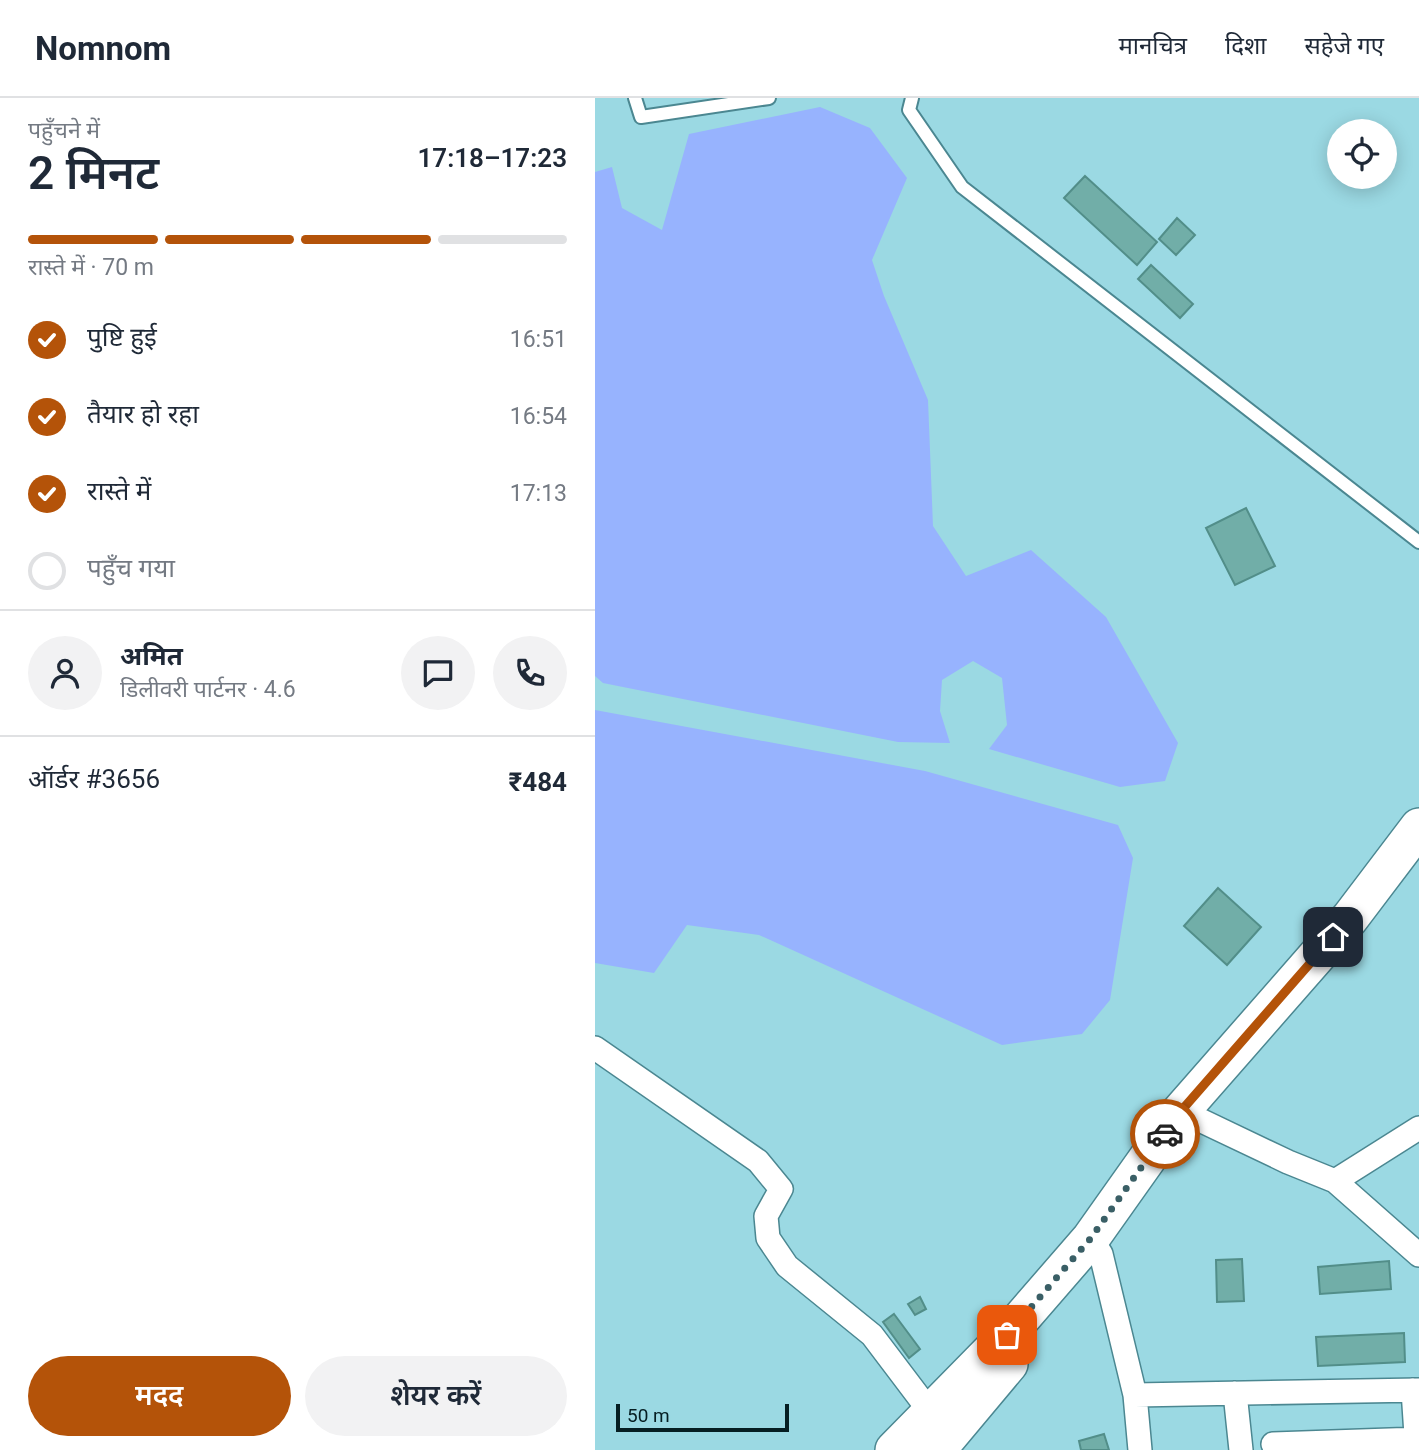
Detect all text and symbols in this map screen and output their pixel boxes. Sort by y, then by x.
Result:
text: Nomnom [35,29,171,68]
text: मानचित्र [1118,32,1187,60]
text: दिशा [1225,32,1266,60]
text: सहेजे गए [1304,32,1384,60]
text: पहुँचने में [28,117,100,144]
map controls [1327,119,1397,189]
button: locate [1327,119,1397,189]
text: 17:18–17:23 [417,143,567,173]
text: 2 मिनट [28,146,159,200]
text: रास्ते में · 70 m [28,254,154,281]
icon: check [28,321,66,359]
text: पुष्टि हुई [87,322,157,352]
text: 16:51 [510,326,567,353]
icon: check [28,398,66,436]
text: तैयार हो रहा [87,399,199,429]
text: 16:54 [510,403,567,430]
icon: check [28,475,66,513]
text: रास्ते में [87,476,151,506]
text: 17:13 [510,480,567,507]
text: पहुँच गया [87,553,175,583]
button: person [28,636,102,710]
button: chat [401,636,475,710]
button: phone [493,636,567,710]
text: अमित [120,641,183,671]
text: डिलीवरी पार्टनर · 4.6 [120,676,296,703]
text: ऑर्डर #3656 [28,764,160,794]
text: ₹484 [509,767,567,797]
pin [1303,907,1363,967]
icon: home [1314,918,1352,956]
courier [1130,1099,1200,1169]
icon: car [1146,1115,1184,1153]
pin [977,1305,1037,1365]
icon: bag [988,1316,1026,1354]
button: मदद [28,1356,291,1436]
button: शेयर करें [305,1356,567,1436]
scale bar [616,1401,789,1433]
text: 50 m [627,1404,670,1427]

